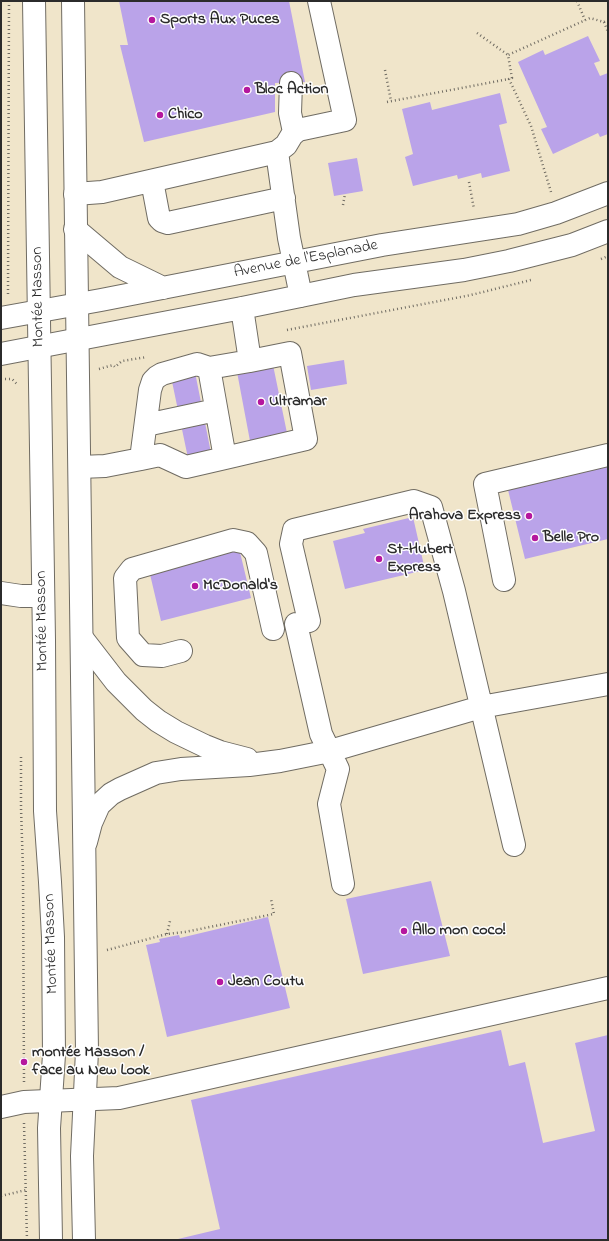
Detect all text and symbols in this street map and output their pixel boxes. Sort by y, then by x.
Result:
place label: Sports Aux Puces [160,10,280,30]
marker: Sports Aux Puces [147,15,157,25]
place label: Bloc Action [255,80,328,100]
marker: Bloc Action [242,85,252,95]
place label: Chico [168,105,203,125]
marker: Chico [155,110,165,120]
street label: Avenue de l'Esplanade [232,237,380,283]
street label: Montée Masson [29,247,49,347]
place label: Ultramar [269,392,327,412]
marker: Ultramar [256,397,266,407]
place label: Arahova Express [409,506,521,526]
marker: Arahova Express [524,511,534,521]
place label: Belle Pro [543,528,599,548]
marker: Belle Pro [530,533,540,543]
place label: St-Hubert Express [387,540,453,578]
marker: St-Hubert Express [374,554,384,564]
street label: Montée Masson [33,571,53,671]
place label: McDonald's [203,576,278,596]
marker: McDonald's [190,581,200,591]
street label: Montée Masson [41,893,63,995]
place label: Allo mon coco! [412,921,505,941]
marker: Allo mon coco! [399,926,409,936]
place label: Jean Coutu [228,972,304,992]
marker: Jean Coutu [215,977,225,987]
place label: montée Masson / face au New Look [32,1043,150,1081]
marker: montée Masson / face au New Look [19,1057,29,1067]

